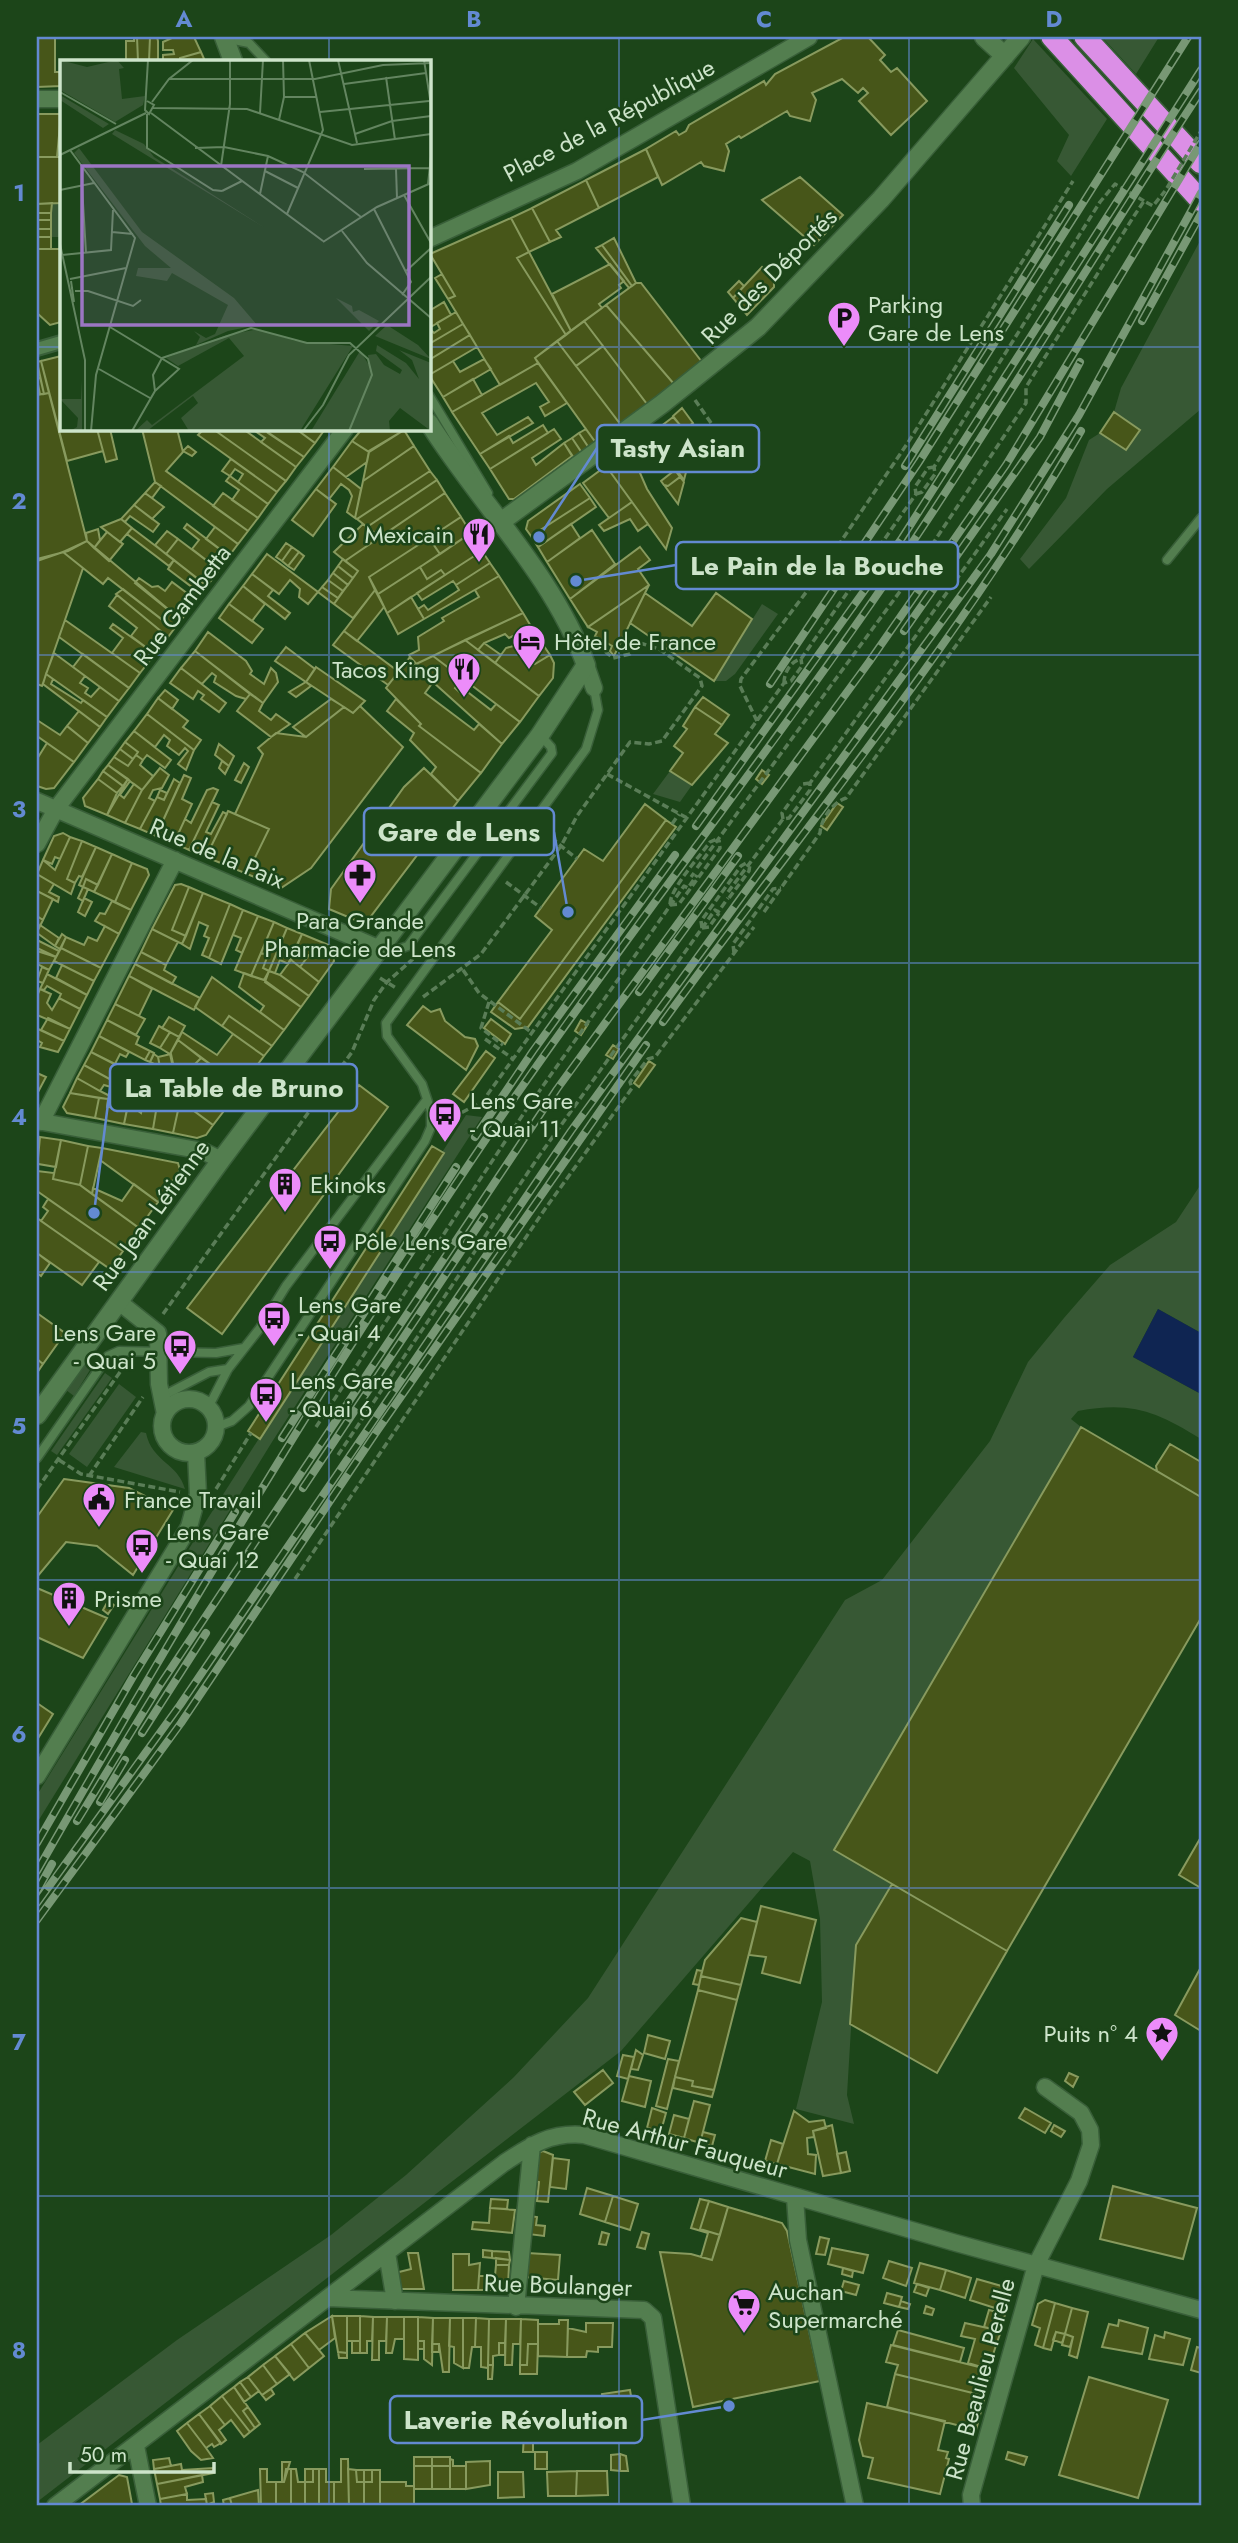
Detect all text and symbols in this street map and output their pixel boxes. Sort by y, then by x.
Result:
text: A [175,2,193,36]
text: B [466,2,482,36]
text: C [756,2,772,36]
text: D [1046,2,1063,36]
street label: Place de la République [497,49,721,191]
inset map [60,60,430,430]
text: 1 [13,176,25,210]
street label: Rue des Déportés [693,200,845,352]
place label: Parking Gare de Lens [868,287,1004,350]
parking icon: Parking Gare de Lens [825,299,863,348]
callout: Tasty Asian [597,425,759,472]
text: Tasty Asian [611,429,745,467]
text: 2 [11,484,27,518]
restaurant icon: O Mexicain [460,515,498,564]
place label: O Mexicain [338,517,454,552]
street label: Rue Gambetta [125,537,239,673]
callout: Le Pain de la Bouche [676,542,958,589]
text: Le Pain de la Bouche [690,547,944,585]
hotel icon: Hôtel de France [510,622,548,671]
place label: Hôtel de France [554,624,716,659]
restaurant icon: Tacos King [445,650,483,699]
place label: Tacos King [332,652,440,687]
text: 3 [12,792,26,826]
callout: Gare de Lens [364,808,554,855]
street label: Rue de la Paix [144,809,291,897]
text: Gare de Lens [378,813,540,851]
pharmacy icon: Para Grande Pharmacie de Lens [341,856,379,905]
place label: Para Grande Pharmacie de Lens [264,903,456,966]
callout: La Table de Bruno [110,1064,357,1111]
text: La Table de Bruno [124,1069,344,1107]
place label: Lens Gare - Quai 11 [470,1083,573,1146]
bus stop icon: Lens Gare - Quai 11 [426,1095,464,1144]
text: 4 [11,1100,27,1134]
street label: Rue Jean Létienne [84,1132,218,1298]
building icon: Ekinoks [266,1165,304,1214]
place label: Ekinoks [310,1167,386,1202]
bus stop icon: Pôle Lens Gare [311,1222,349,1271]
place label: Pôle Lens Gare [354,1224,508,1259]
place label: Lens Gare - Quai 4 [298,1287,401,1350]
bus stop icon: Lens Gare - Quai 4 [255,1299,293,1348]
place label: Lens Gare - Quai 5 [53,1315,156,1378]
bus stop icon: Lens Gare - Quai 5 [161,1327,199,1376]
place label: Lens Gare - Quai 6 [290,1363,393,1426]
bus stop icon: Lens Gare - Quai 6 [247,1375,285,1424]
text: 5 [12,1409,26,1443]
public building icon: France Travail [80,1480,118,1529]
place label: France Travail [124,1482,262,1517]
place label: Lens Gare - Quai 12 [166,1514,269,1577]
bus stop icon: Lens Gare - Quai 12 [123,1526,161,1575]
building icon: Prisme [50,1579,88,1628]
place label: Prisme [94,1581,162,1616]
text: 6 [11,1717,27,1751]
place icon: Puits n° 4 [1143,2014,1181,2063]
place label: Puits n° 4 [1043,2016,1138,2051]
text: 7 [12,2025,26,2059]
street label: Rue Arthur Fauqueur [579,2099,792,2187]
street label: Rue Boulanger [483,2265,634,2305]
place label: Auchan Supermarché [768,2274,903,2337]
street label: Rue Beaulieu Perelle [936,2274,1024,2484]
supermarket icon: Auchan Supermarché [725,2286,763,2335]
text: 8 [12,2333,26,2367]
callout: Laverie Révolution [390,2396,642,2443]
text: Laverie Révolution [404,2401,628,2439]
scale bar [70,2431,214,2475]
text: 50 m [80,2440,127,2470]

